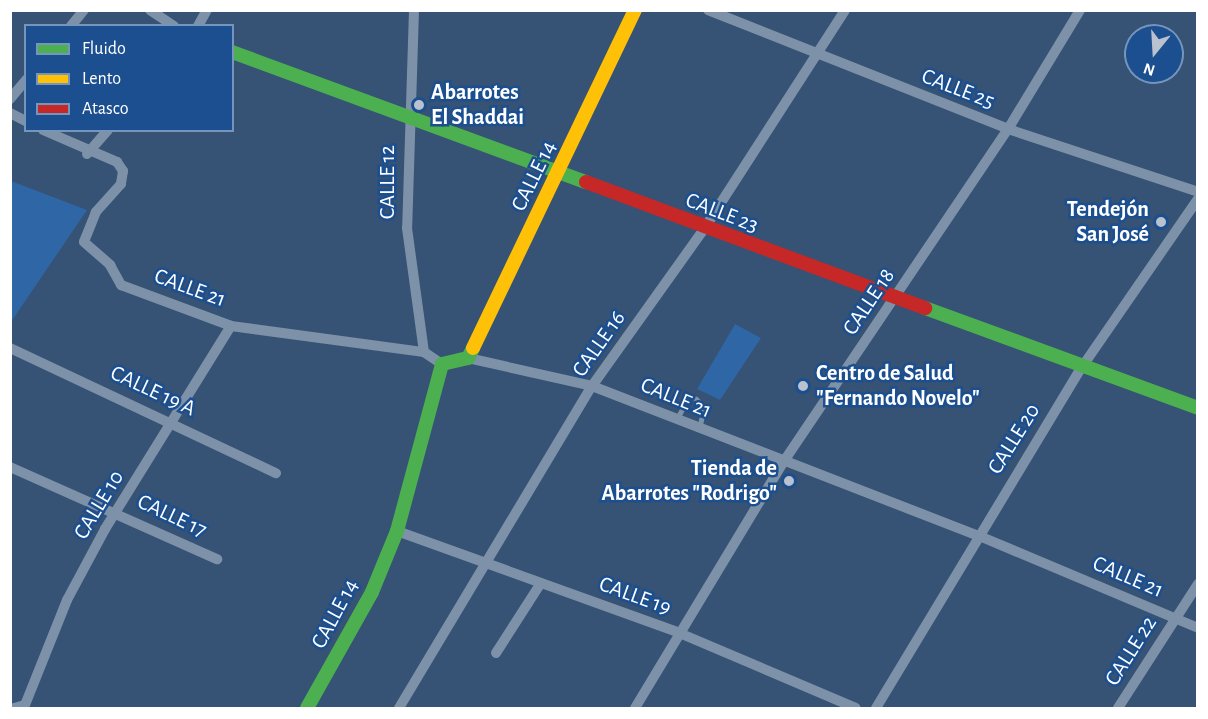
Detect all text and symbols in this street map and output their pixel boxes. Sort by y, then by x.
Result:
legend [24,24,234,132]
north arrow [1124,24,1184,84]
text: Fluido [82,40,126,58]
text: N [1141,60,1157,79]
street label: CALLE 25 [918,63,998,115]
text: Lento [82,70,121,88]
place label: Abarrotes El Shaddai [431,79,524,130]
marker: Abarrotes El Shaddai [412,98,426,112]
text: Atasco [82,100,129,118]
street label: CALLE 14 [506,137,562,215]
street label: CALLE 12 [375,145,401,219]
street label: CALLE 23 [682,187,762,239]
place label: Tendejón San José [1067,196,1149,248]
marker: Tendejón San José [1154,215,1168,229]
street label: CALLE 21 [151,263,229,313]
street label: CALLE 18 [837,264,901,340]
street label: CALLE 16 [567,306,631,382]
street label: CALLE 19 A [106,360,200,422]
place label: Centro de Salud "Fernando Novelo" [816,360,980,412]
street label: CALLE 21 [637,372,715,424]
marker: Centro de Salud "Fernando Novelo" [794,377,812,395]
street label: CALLE 20 [982,399,1046,479]
place label: Tienda de Abarrotes "Rodrigo" [601,455,777,506]
street label: CALLE 10 [68,466,130,544]
marker: Tienda de Abarrotes "Rodrigo" [782,474,796,488]
street label: CALLE 17 [133,489,211,543]
street label: CALLE 21 [1089,550,1167,604]
street label: CALLE 19 [595,571,675,621]
street label: CALLE 14 [306,575,364,653]
street label: CALLE 22 [1099,611,1163,691]

